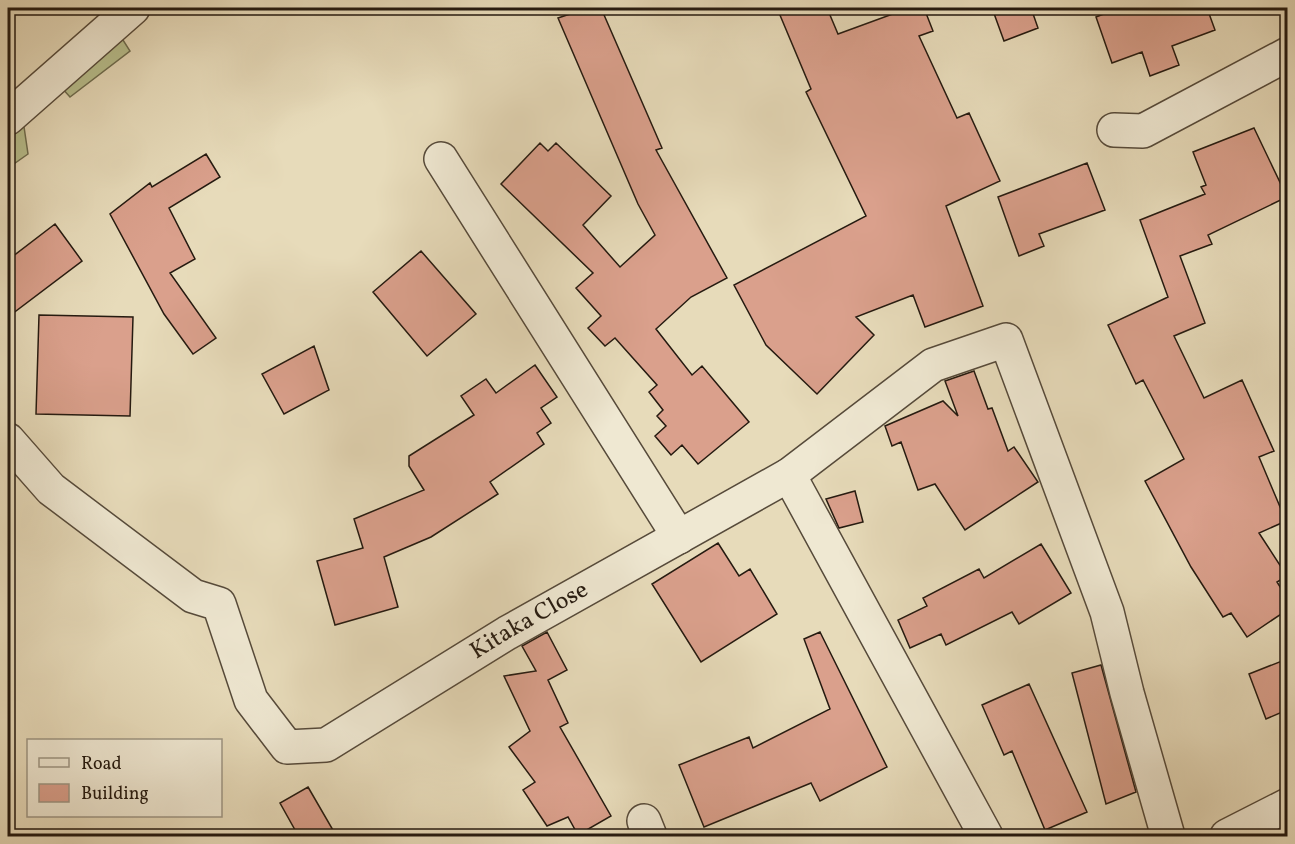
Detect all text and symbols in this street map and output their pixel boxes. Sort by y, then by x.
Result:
street label: Kitaka Close [464,574,595,669]
legend [27,739,222,817]
text: Road [81,752,122,777]
text: Building [81,782,149,807]

